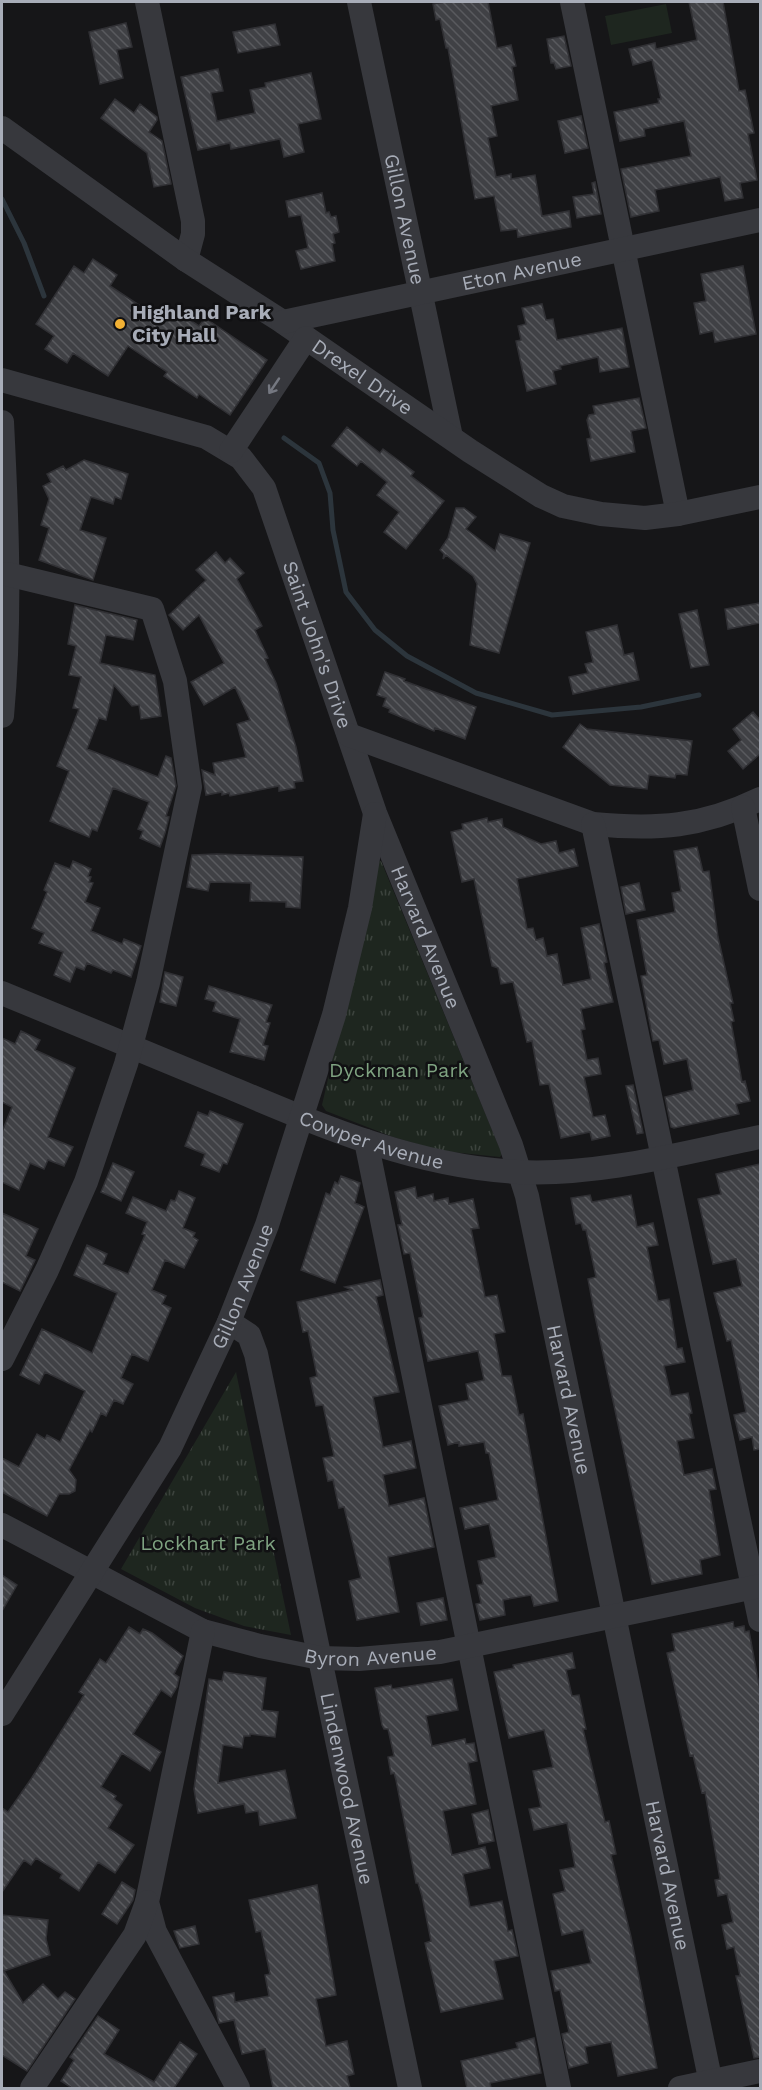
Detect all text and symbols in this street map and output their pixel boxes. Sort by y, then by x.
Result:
street label: Gillon Avenue [379,152,430,287]
street label: Eton Avenue [459,246,584,295]
place label: Highland Park City Hall [132,300,272,347]
marker: Highland Park City Hall [113,317,127,331]
street label: Drexel Drive [307,334,417,420]
one-way arrow [268,378,280,394]
street label: Saint John's Drive [278,558,357,732]
street label: Harvard Avenue [386,862,466,1012]
park label: Dyckman Park [329,1058,469,1082]
street label: Cowper Avenue [296,1105,446,1174]
street label: Gillon Avenue [206,1220,278,1353]
street label: Harvard Avenue [542,1322,596,1477]
park label: Lockhart Park [140,1531,276,1555]
street label: Byron Avenue [302,1640,438,1671]
street label: Lindenwood Avenue [315,1690,379,1887]
street label: Harvard Avenue [641,1798,695,1953]

